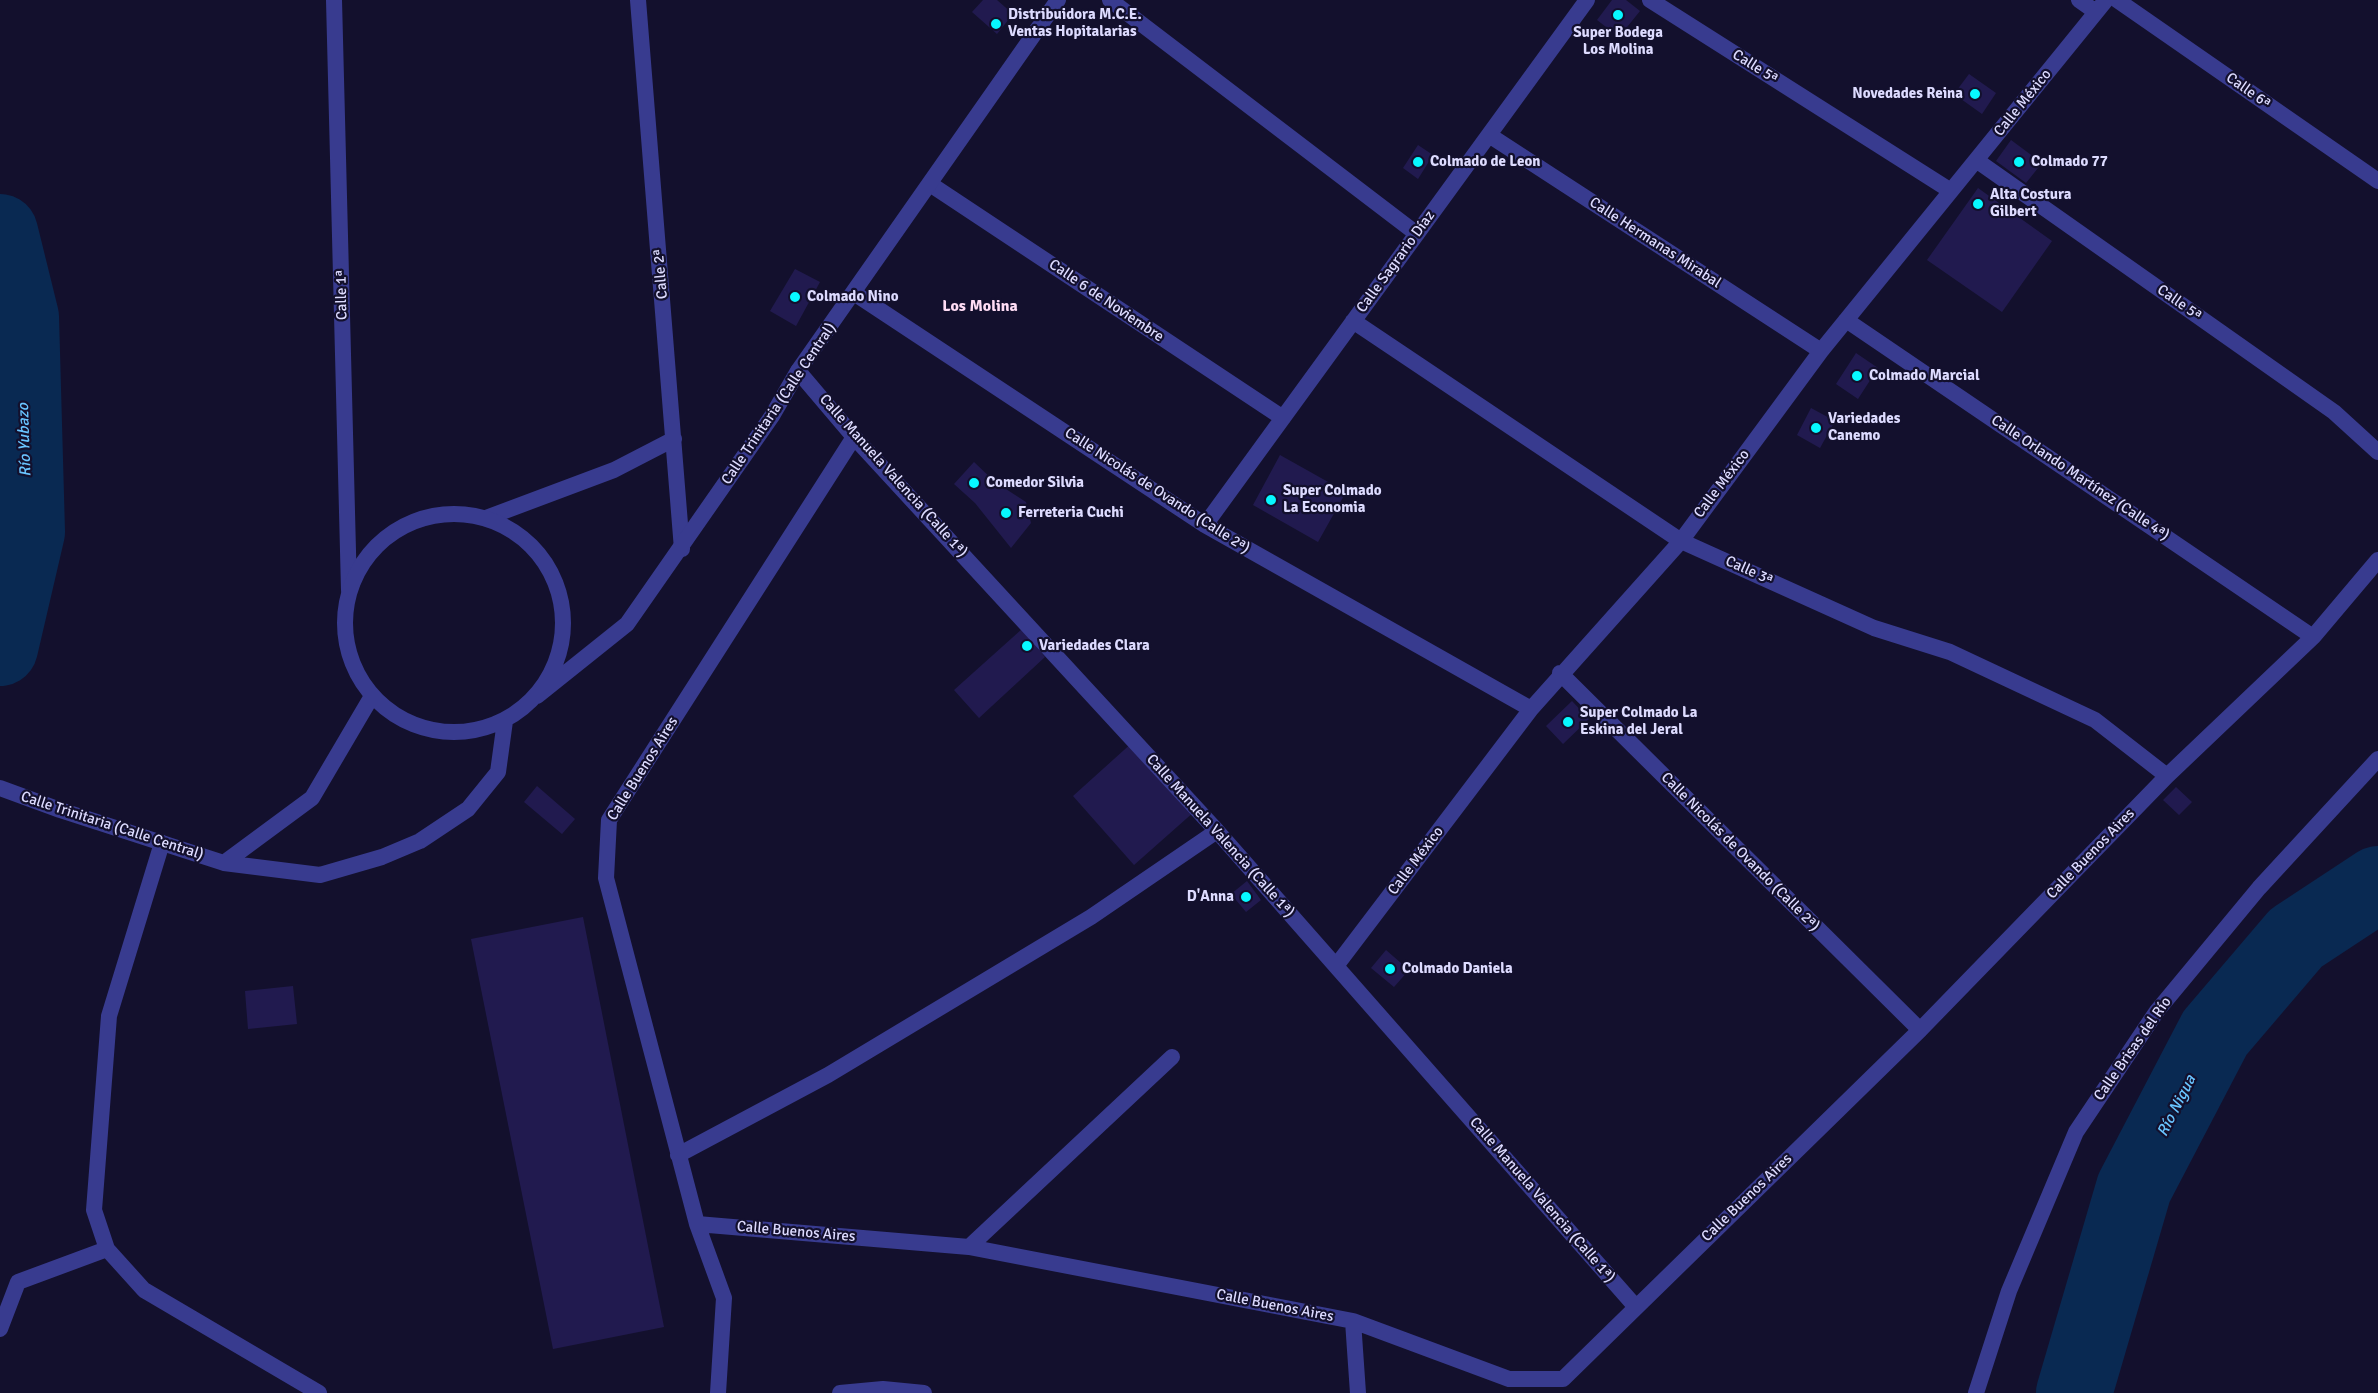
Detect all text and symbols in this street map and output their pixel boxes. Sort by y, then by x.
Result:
place label: Distribuidora M.C.E. Ventas Hopitalarias [1008,6,1142,41]
marker: Super Bodega Los Molina [1611,8,1625,22]
marker: Distribuidora M.C.E. Ventas Hopitalarias [989,17,1003,31]
place label: Super Bodega Los Molina [1573,24,1663,59]
street label: Calle 5ª [1729,46,1781,88]
street label: Calle México [1990,66,2056,140]
street label: Calle 6ª [2222,69,2274,113]
place label: Novedades Reina [1852,85,1963,103]
marker: Novedades Reina [1968,87,1982,101]
place label: Colmado de Leon [1430,153,1541,171]
place label: Colmado 77 [2031,153,2108,171]
marker: Colmado de Leon [1411,155,1425,169]
marker: Colmado 77 [2012,155,2026,169]
place label: Alta Costura Gilbert [1990,186,2071,221]
street label: Calle Hermanas Mirabal [1586,194,1724,292]
marker: Alta Costura Gilbert [1971,197,1985,211]
street label: Calle Sagrario Díaz [1353,207,1439,317]
street label: Calle 2ª [650,248,672,300]
street label: Calle 6 de Noviembre [1045,256,1167,346]
street label: Calle 1ª [333,270,351,320]
street label: Calle 5ª [2153,281,2205,325]
place label: Colmado Nino [807,288,898,306]
marker: Colmado Nino [788,290,802,304]
district label: Los Molina [942,297,1018,317]
street label: Calle Trinitaria (Calle Central) [718,320,840,488]
place label: Colmado Marcial [1869,367,1980,385]
marker: Colmado Marcial [1850,369,1864,383]
street label: Calle Manuela Valencia (Calle 1ª) [815,391,971,561]
water label: Río Yubazo [14,403,36,477]
place label: Variedades Canemo [1828,410,1900,445]
street label: Calle Orlando Martínez (Calle 4ª) [1987,411,2173,545]
marker: Variedades Canemo [1809,421,1823,435]
street label: Calle Nicolás de Ovando (Calle 2ª) [1061,424,1253,558]
street label: Calle México [1690,446,1754,522]
place label: Comedor Silvia [986,474,1084,492]
marker: Comedor Silvia [967,476,981,490]
place label: Super Colmado La Economia [1283,482,1382,517]
marker: Super Colmado La Economia [1264,493,1278,507]
place label: Ferreteria Cuchi [1018,504,1124,522]
marker: Ferreteria Cuchi [999,506,1013,520]
street label: Calle 3ª [1722,553,1776,589]
place label: Variedades Clara [1039,637,1150,655]
marker: Variedades Clara [1020,639,1034,653]
place label: Super Colmado La Eskina del Jeral [1580,704,1697,739]
street label: Calle Buenos Aires [604,714,682,824]
marker: Super Colmado La Eskina del Jeral [1561,715,1575,729]
street label: Calle Manuela Valencia (Calle 1ª) [1142,751,1298,921]
street label: Calle Nicolás de Ovando (Calle 2ª) [1657,769,1823,935]
street label: Calle Trinitaria (Calle Central) [18,788,206,864]
street label: Calle Buenos Aires [2043,805,2139,903]
street label: Calle México [1384,823,1448,899]
place label: D'Anna [1187,888,1234,906]
marker: D'Anna [1239,890,1253,904]
place label: Colmado Daniela [1402,960,1513,978]
marker: Colmado Daniela [1383,962,1397,976]
street label: Calle Brisas del Río [2090,994,2176,1104]
water label: Río Nigua [2153,1072,2201,1140]
street label: Calle Manuela Valencia (Calle 1ª) [1465,1114,1619,1286]
street label: Calle Buenos Aires [1698,1150,1796,1246]
street label: Calle Buenos Aires [736,1218,856,1246]
street label: Calle Buenos Aires [1215,1286,1335,1326]

